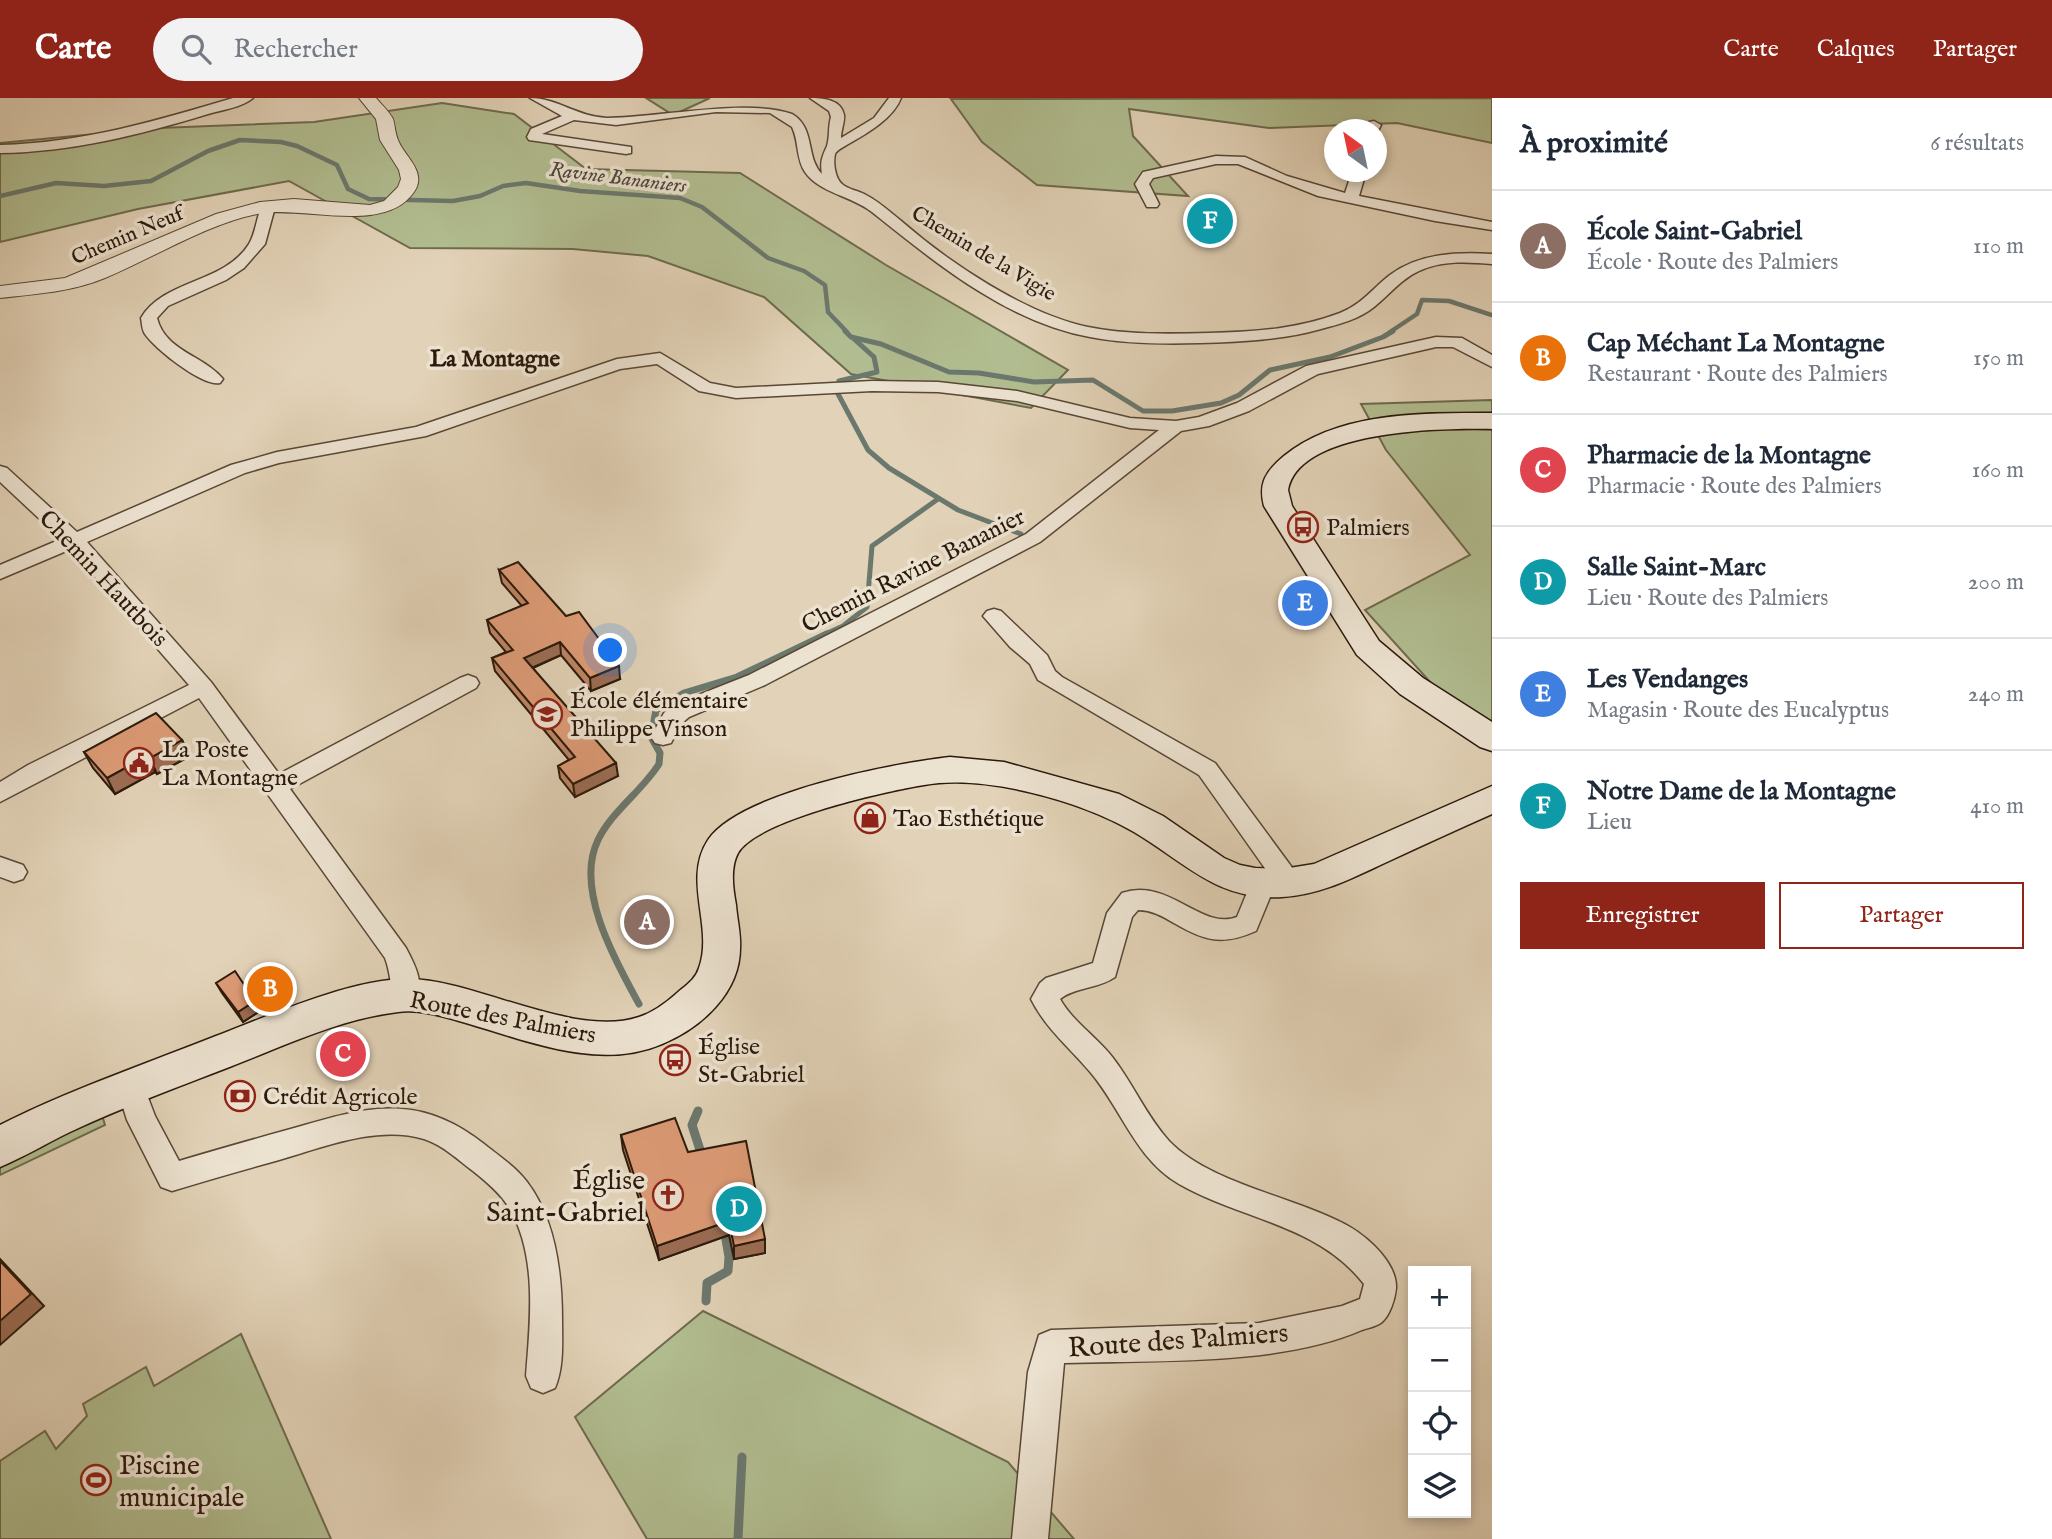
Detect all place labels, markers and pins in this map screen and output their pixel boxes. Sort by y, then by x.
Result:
pin: F [1187,195,1233,247]
bus stop icon: Palmiers [1286,510,1320,544]
place label: Palmiers [1326,513,1410,544]
pin: E [1282,577,1328,629]
place label: École élémentaire Philippe Vinson [570,686,748,745]
school or university icon: École élémentaire Philippe Vinson [530,697,564,731]
place label: La Poste La Montagne [162,735,298,794]
public building icon: La Poste La Montagne [122,746,156,780]
shop icon: Tao Esthétique [853,801,887,835]
place label: Tao Esthétique [893,804,1044,835]
pin: A [624,896,670,948]
pin: B [247,963,293,1015]
pin: C [320,1028,366,1080]
place label: Église St-Gabriel [698,1032,805,1091]
bus stop icon: Église St-Gabriel [658,1043,692,1077]
bank icon: Crédit Agricole [223,1079,257,1113]
place label: Crédit Agricole [263,1082,418,1113]
place label: Église Saint-Gabriel [486,1163,645,1231]
church icon: Église Saint-Gabriel [651,1178,685,1212]
pin: D [716,1183,762,1235]
place label: Piscine municipale [119,1449,244,1516]
sports icon: Piscine municipale [79,1463,113,1497]

